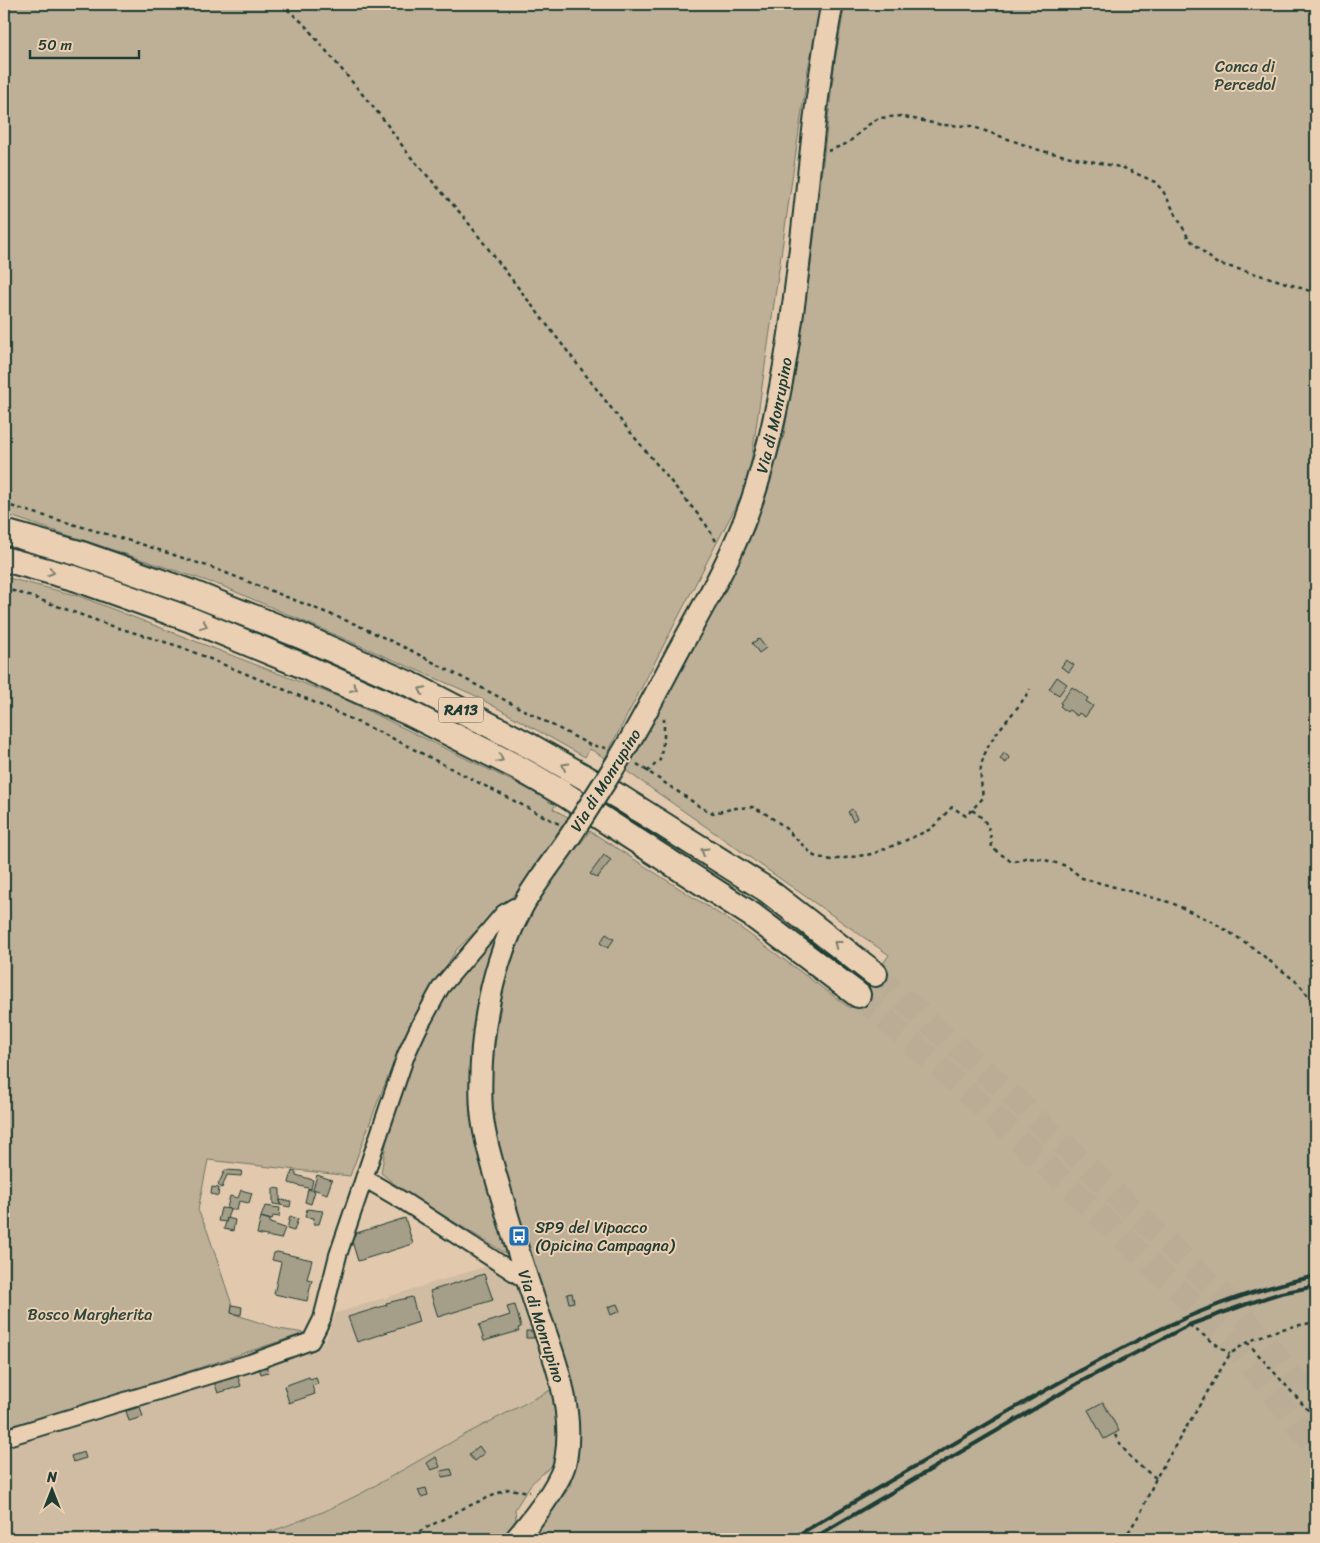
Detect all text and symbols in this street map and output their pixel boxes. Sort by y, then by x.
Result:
scale bar [30,28,139,60]
text: 50 m [38,32,73,58]
park label: Conca di Percedol [1214,52,1276,99]
street label: Via di Monrupino [747,355,801,477]
one-way arrow [46,566,54,576]
one-way arrow [199,619,208,630]
one-way arrow [349,682,358,693]
one-way arrow [418,686,427,696]
road number: RA13 [438,698,484,722]
street label: Via di Monrupino [562,723,649,838]
one-way arrow [495,753,504,763]
one-way arrow [562,763,571,773]
one-way arrow [701,847,710,857]
one-way arrow [833,941,843,950]
place label: SP9 del Vipacco (Opicina Campagna) [535,1213,676,1260]
bus stop icon: SP9 del Vipacco (Opicina Campagna) [507,1224,531,1248]
street label: Via di Monrupino [510,1266,573,1387]
park label: Bosco Margherita [28,1300,152,1329]
text: N [46,1465,57,1490]
north arrow [28,1466,78,1516]

